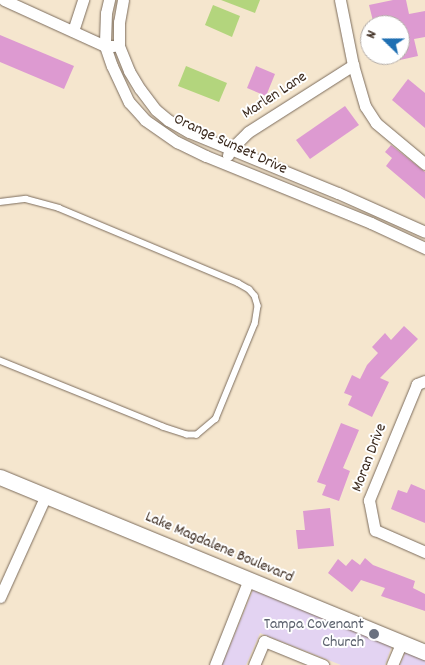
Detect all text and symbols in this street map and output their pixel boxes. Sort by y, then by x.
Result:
north arrow [360,15,410,65]
text: N [361,28,383,42]
street label: Marlen Lane [239,68,311,124]
street label: Orange Sunset Drive [170,110,290,180]
street label: Moran Drive [348,421,392,495]
street label: Lake Magdalene Boulevard [142,508,296,588]
place label: Tampa Covenant Church [264,615,364,653]
marker: Tampa Covenant Church [368,628,380,640]

